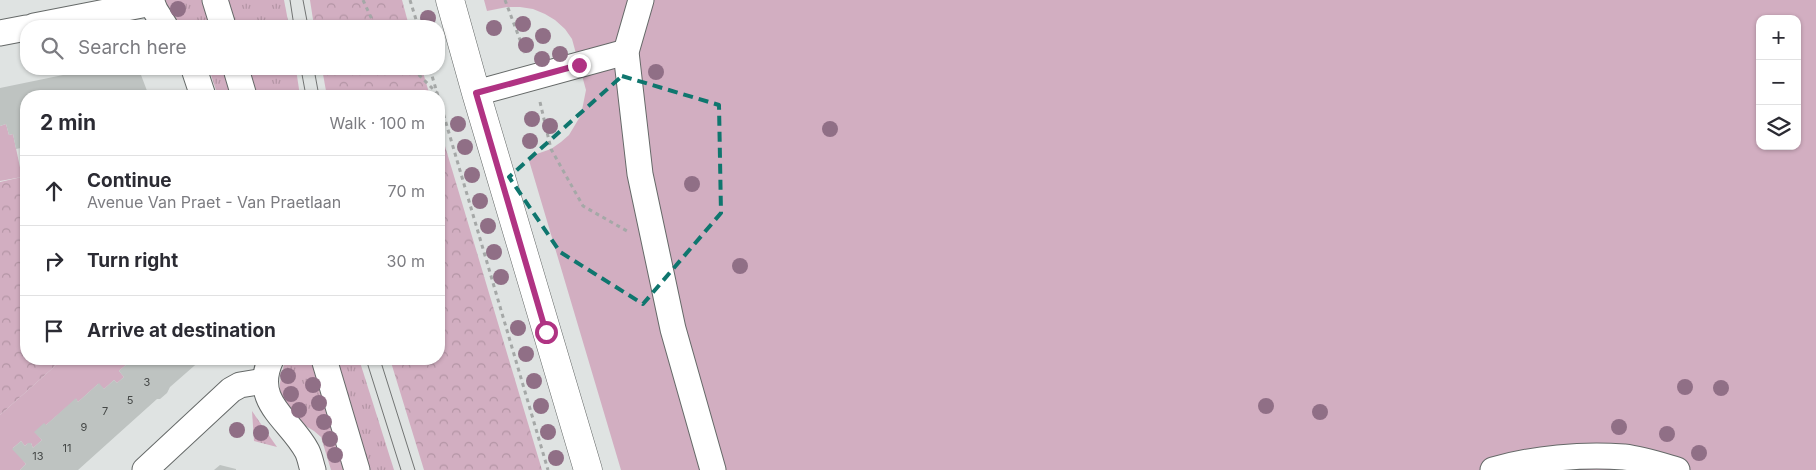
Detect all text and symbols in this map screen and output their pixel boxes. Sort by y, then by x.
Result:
map controls [1756,15,1801,150]
button: + [1756,15,1801,60]
search box [20,20,445,75]
icon: search [38,34,66,62]
text: Search here [78,36,187,59]
route end [568,54,591,77]
button: − [1756,60,1801,105]
button: layers [1756,105,1801,150]
text: 2 min [40,110,96,135]
text: Walk · 100 m [330,113,425,133]
text: Continue [87,169,172,192]
icon: ahead [40,177,68,205]
text: 70 m [388,181,425,201]
text: Avenue Van Praet - Van Praetlaan [87,192,341,212]
icon: right [40,247,68,275]
text: Turn right [87,249,178,272]
text: 30 m [387,251,425,271]
icon: arrive [40,317,68,345]
text: Arrive at destination [87,319,276,342]
route start [535,321,558,344]
house number: 3 [144,375,151,389]
house number: 5 [127,393,134,407]
house number: 7 [102,404,108,418]
house number: 9 [81,420,88,434]
house number: 11 [63,441,71,455]
house number: 13 [32,449,44,463]

